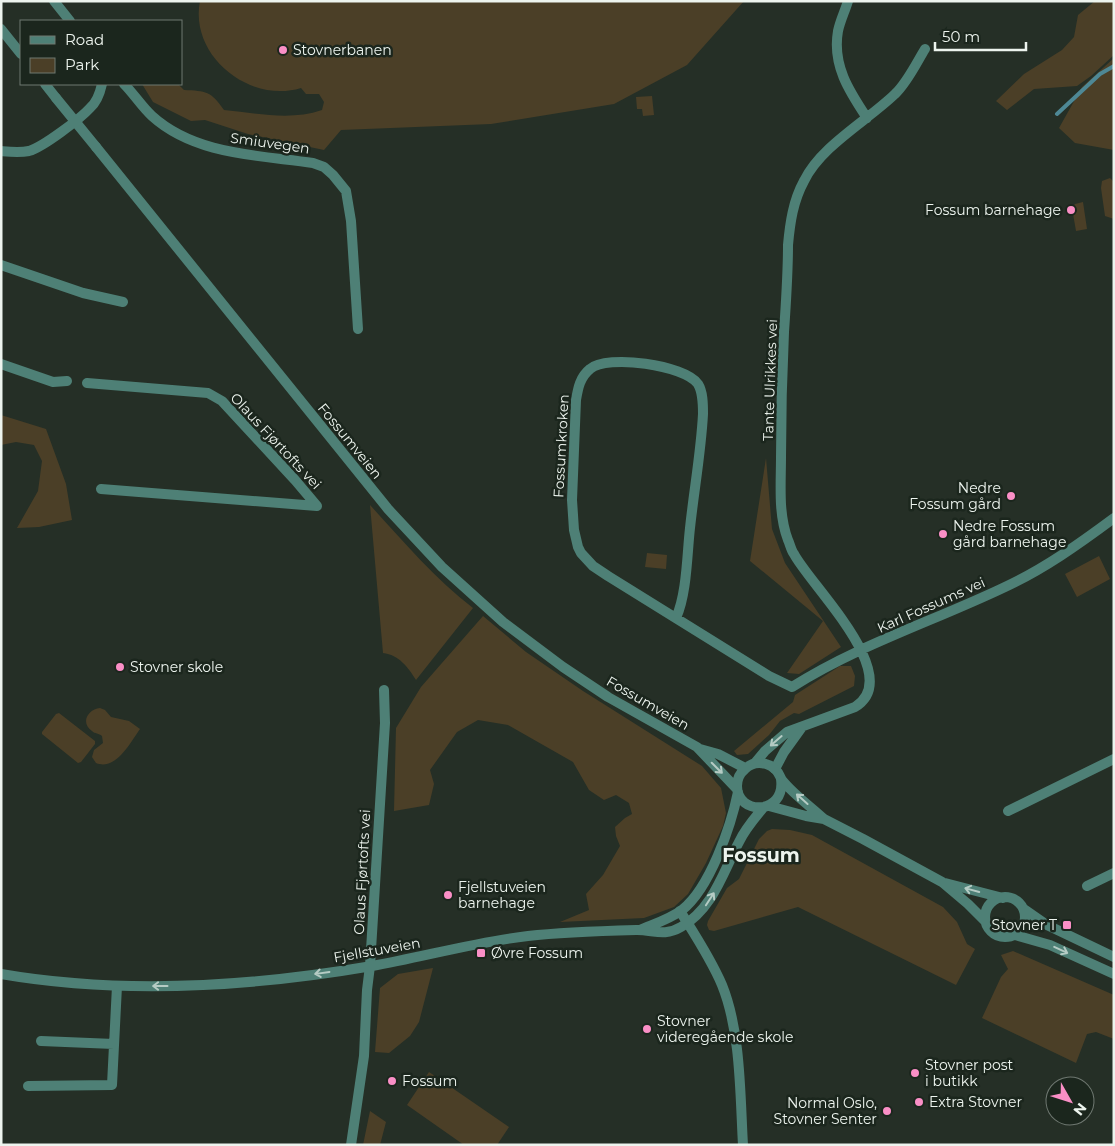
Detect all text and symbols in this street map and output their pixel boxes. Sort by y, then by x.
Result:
legend [20,20,182,85]
scale bar [935,20,1026,52]
text: 50 m [942,27,980,46]
text: Road [65,30,104,49]
place label: Stovnerbanen [293,41,392,59]
marker: Stovnerbanen [277,44,289,56]
text: Park [65,55,99,74]
street label: Smiuvegen [229,129,311,157]
place label: Fossum barnehage [925,201,1061,219]
marker: Fossum barnehage [1065,204,1077,216]
street label: Tante Ulrikkes vei [759,319,781,441]
street label: Olaus Fjørtofts vei [227,389,325,493]
street label: Fossumkroken [549,394,573,498]
street label: Fossumveien [314,399,386,483]
place label: Nedre Fossum gård [909,479,1001,513]
marker: Nedre Fossum gård [1005,490,1017,502]
place label: Nedre Fossum gård barnehage [953,517,1066,551]
marker: Nedre Fossum gård barnehage [937,528,949,540]
street label: Karl Fossums vei [874,573,988,637]
place label: Stovner skole [130,658,223,676]
marker: Stovner skole [114,661,126,673]
street label: Fossumveien [603,672,693,734]
one-way arrow [769,735,782,747]
one-way arrow [711,762,723,774]
one-way arrow [796,793,809,805]
street label: Olaus Fjørtofts vei [350,809,374,935]
district label: Fossum [722,844,800,867]
place label: Fjellstuveien barnehage [458,878,546,912]
one-way arrow [964,885,980,895]
marker: Fjellstuveien barnehage [442,889,454,901]
one-way arrow [705,892,715,906]
place label: Stovner T [992,916,1057,934]
marker: Stovner T [1061,919,1073,931]
street label: Fjellstuveien [332,934,422,966]
place label: Øvre Fossum [491,944,583,962]
one-way arrow [1053,946,1068,955]
marker: Øvre Fossum [475,947,487,959]
one-way arrow [314,968,330,978]
one-way arrow [152,981,168,991]
place label: Stovner videregående skole [657,1012,794,1046]
marker: Stovner videregående skole [641,1023,653,1035]
place label: Stovner post i butikk [925,1056,1013,1090]
marker: Stovner post i butikk [909,1067,921,1079]
place label: Fossum [402,1072,457,1090]
marker: Fossum [386,1075,398,1087]
north arrow [1045,1076,1095,1126]
place label: Extra Stovner [929,1093,1022,1111]
place label: Normal Oslo, Stovner Senter [774,1094,877,1128]
marker: Extra Stovner [913,1096,925,1108]
text: N [1070,1099,1091,1119]
marker: Normal Oslo, Stovner Senter [881,1105,893,1117]

